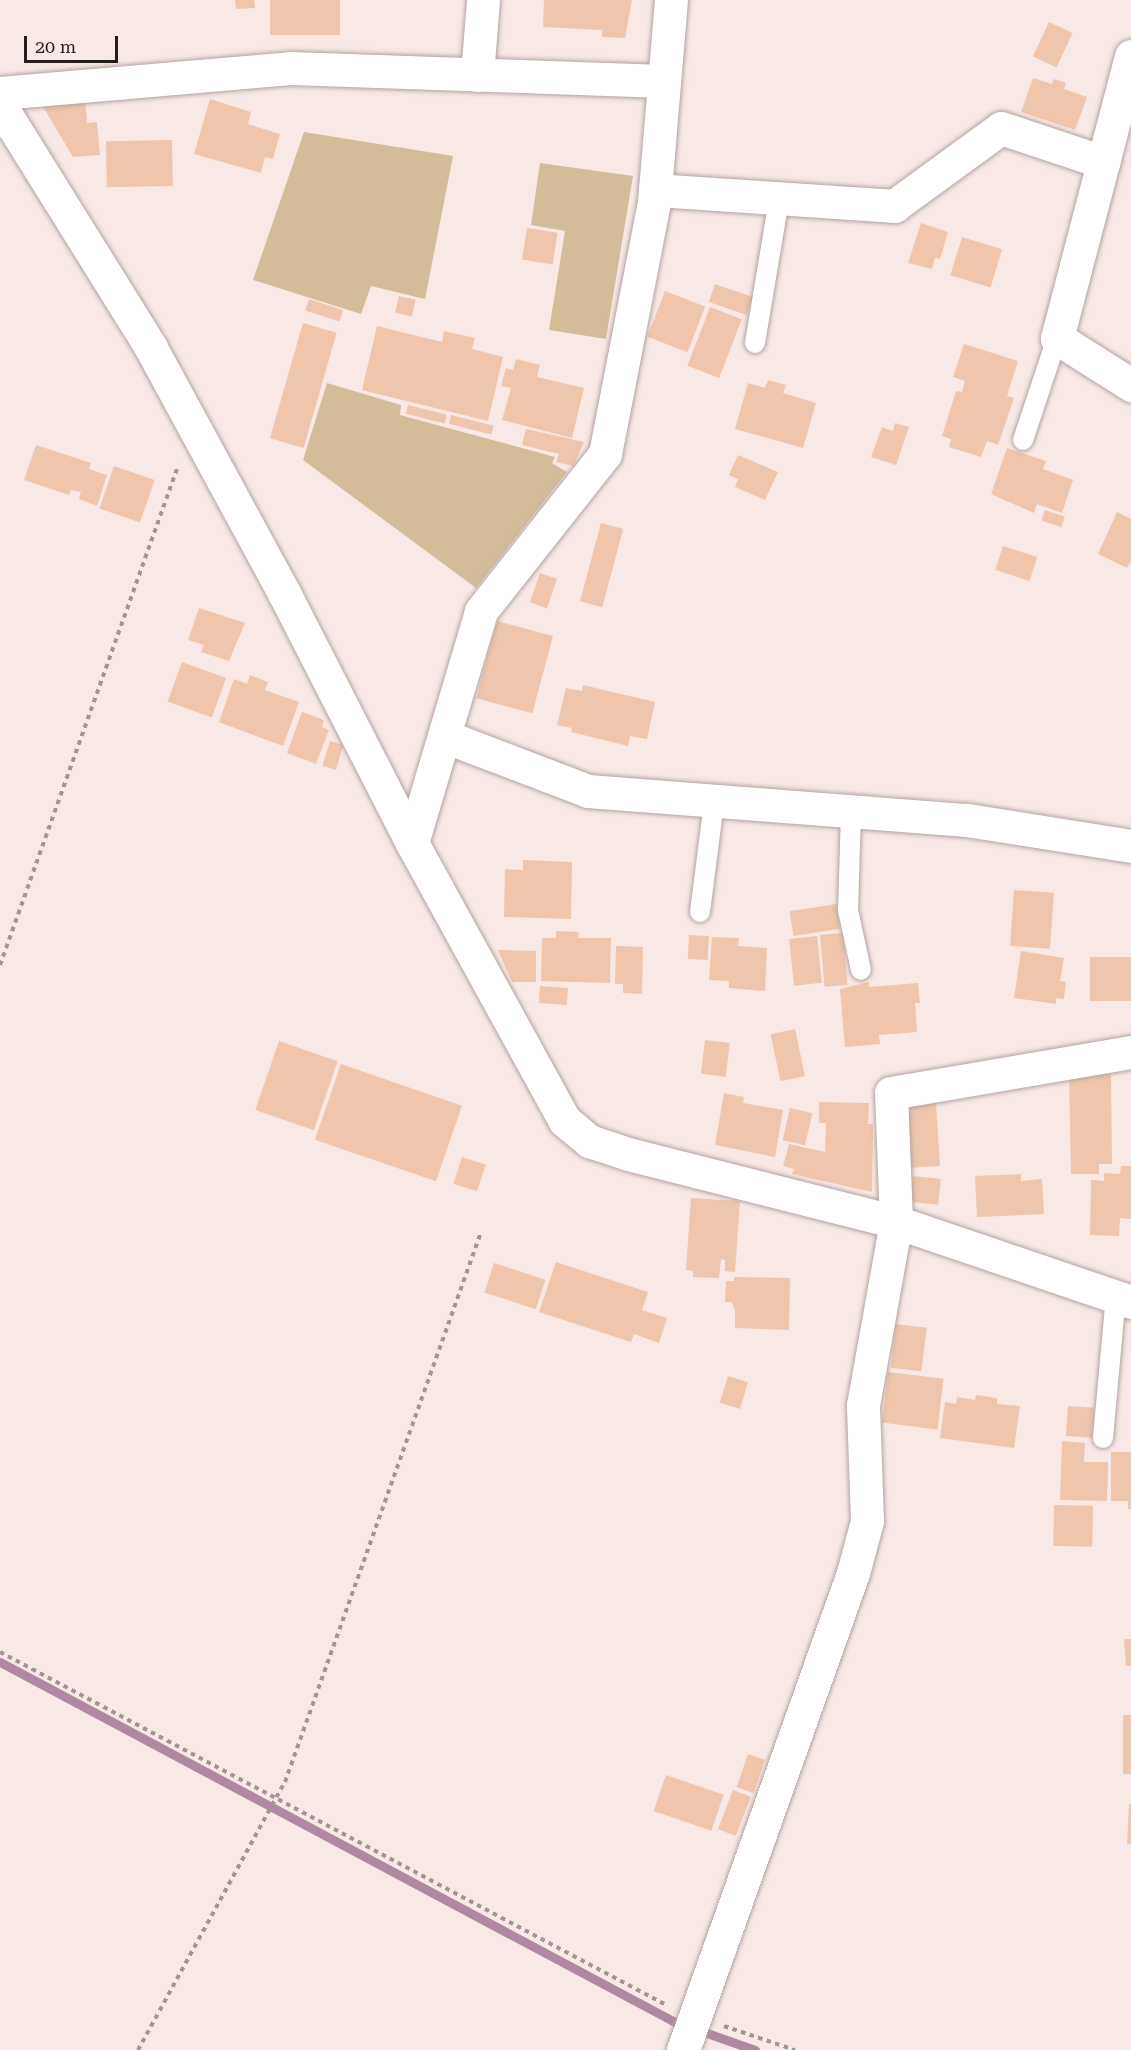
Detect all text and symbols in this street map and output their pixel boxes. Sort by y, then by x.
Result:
scale bar [27,24,122,62]
text: 20 m [35,36,76,57]

